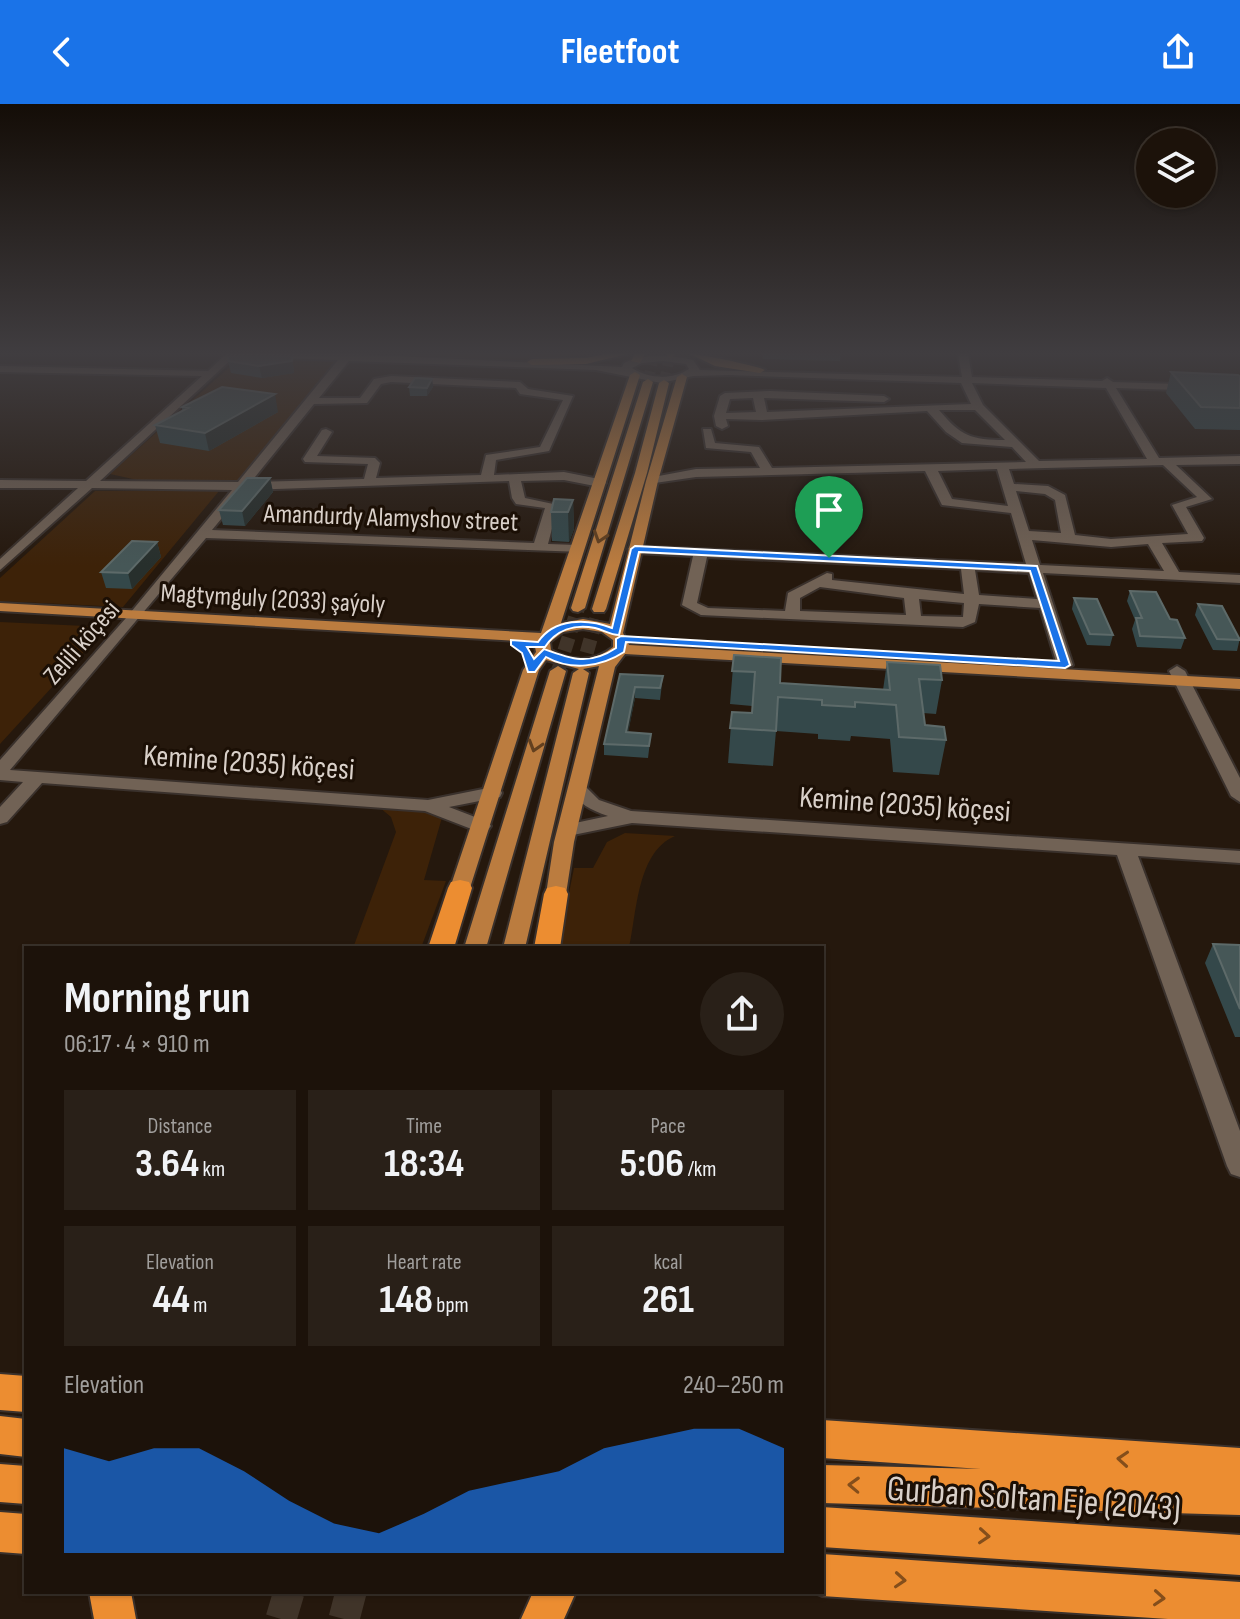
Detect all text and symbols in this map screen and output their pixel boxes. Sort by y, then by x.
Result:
icon: back [40,30,84,74]
icon: share [1156,30,1200,74]
text: Fleetfoot [561,31,679,74]
map controls [1136,128,1216,208]
button: layers [1136,128,1216,208]
pin [795,476,863,558]
icon: arrive [807,488,851,532]
street label: Amandurdy Alamyshov street [262,499,519,538]
one-way arrow [593,529,609,543]
street label: Magtymguly (2033) şaýoly [160,578,386,621]
street label: Zelili köçesi [37,595,127,691]
street label: Kemine (2035) köçesi [142,738,356,788]
one-way arrow [528,738,544,752]
street label: Kemine (2035) köçesi [798,780,1012,830]
text: Morning run [64,972,250,1025]
button: share [700,972,784,1056]
text: 06:17 · 4 × 910 m [64,1029,210,1060]
text: Distance [148,1113,212,1140]
text: Time [406,1113,442,1140]
text: Pace [650,1113,686,1140]
text: 3.64 [135,1140,199,1188]
text: 18:34 [384,1140,464,1188]
text: 5:06 [620,1140,684,1188]
text: km [199,1156,225,1183]
text: /km [684,1156,716,1183]
text: Elevation [146,1249,214,1276]
text: Heart rate [386,1249,462,1276]
text: kcal [653,1249,683,1276]
text: 44 [153,1276,190,1324]
text: 148 [379,1276,433,1324]
text: 261 [642,1276,694,1324]
text: m [190,1292,208,1319]
text: bpm [433,1292,469,1319]
text: Elevation [64,1370,144,1401]
text: 240–250 m [683,1370,784,1401]
one-way arrow [1116,1451,1129,1468]
street label: Gurban Soltan Eje (2043) [885,1468,1182,1531]
one-way arrow [847,1476,860,1493]
one-way arrow [978,1527,991,1544]
one-way arrow [894,1571,907,1588]
one-way arrow [1153,1589,1166,1606]

